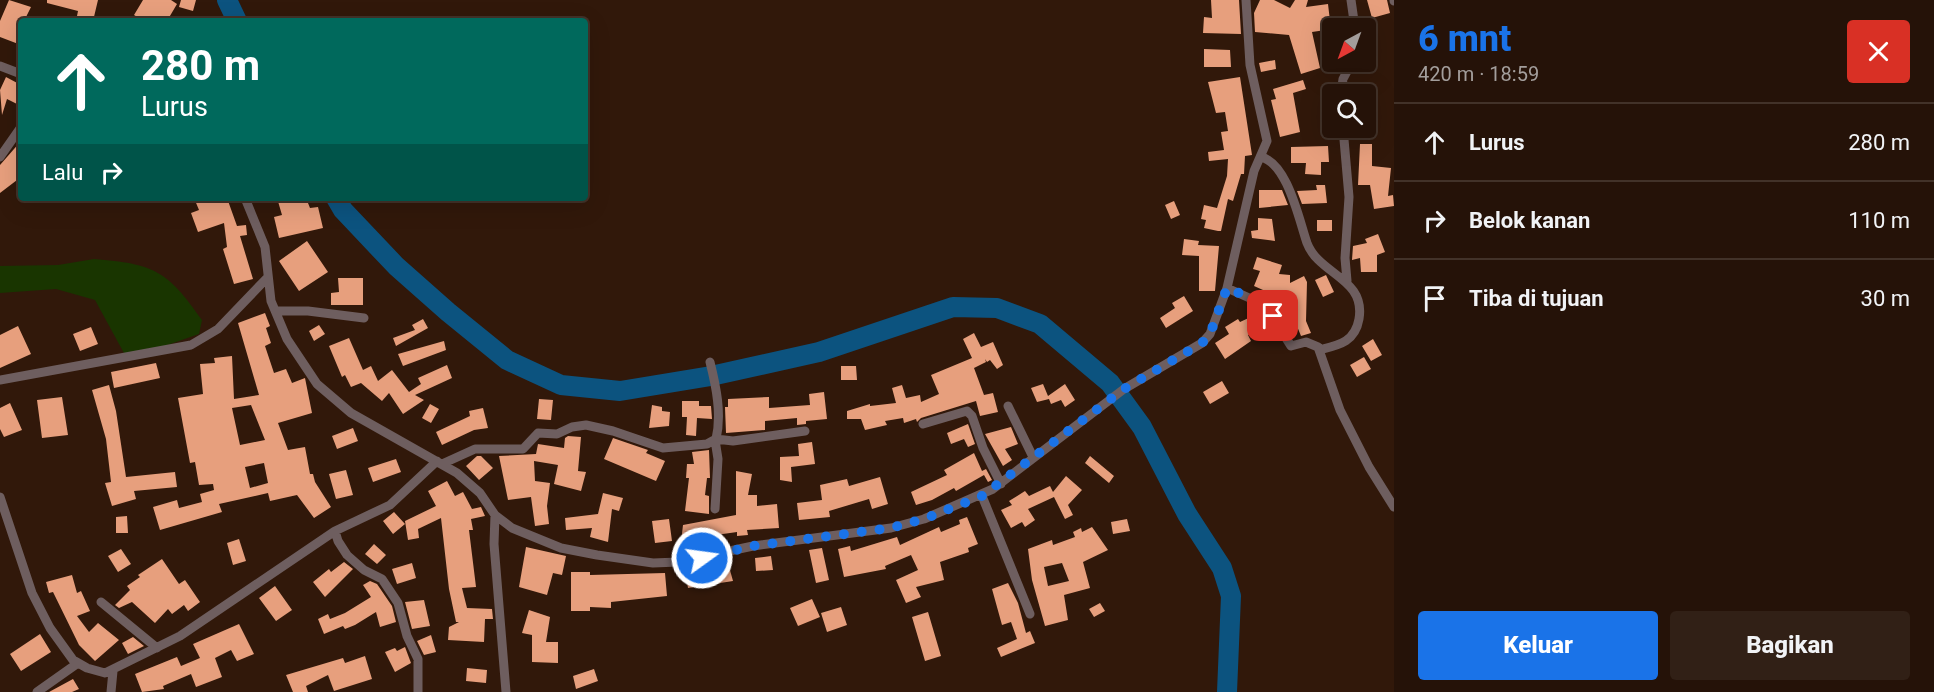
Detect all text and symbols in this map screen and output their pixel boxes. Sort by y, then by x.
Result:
north arrow [1322,18,1376,72]
map controls [1322,18,1376,138]
text: 6 mnt [1418,18,1511,60]
button: close [1847,20,1910,83]
text: 280 m [141,41,260,90]
icon: ahead [42,42,120,120]
text: 420 m · 18:59 [1418,62,1539,86]
button: search [1322,84,1376,138]
text: Lurus [141,91,208,123]
icon: ahead [1418,126,1451,159]
text: Lurus [1469,130,1525,155]
text: 280 m [1848,130,1910,155]
icon: right [95,156,128,189]
text: Lalu [42,160,83,185]
icon: right [1418,204,1451,237]
text: Belok kanan [1469,208,1590,233]
text: 110 m [1848,208,1910,233]
icon: arrive [1418,282,1451,315]
text: Tiba di tujuan [1469,286,1604,311]
text: 30 m [1861,286,1910,311]
pin [1247,290,1298,341]
icon: arrive [1256,299,1289,332]
position arrow [670,526,734,590]
button: Keluar [1418,611,1658,680]
button: Bagikan [1670,611,1910,680]

